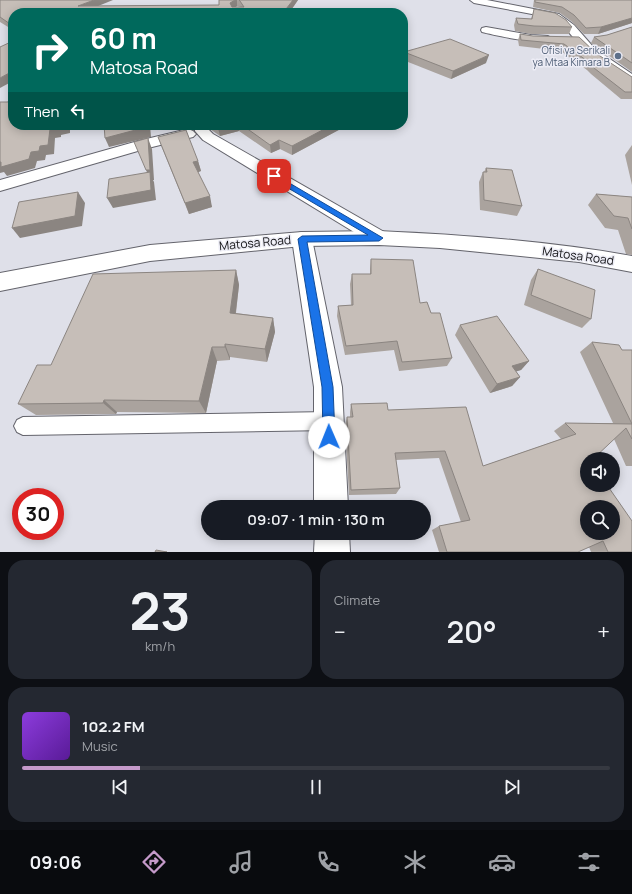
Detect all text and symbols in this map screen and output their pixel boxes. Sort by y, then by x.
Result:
text: 60 m [90,19,157,57]
icon: right [24,24,76,76]
place label: Ofisi ya Serikali ya Mtaa Kimara B [532,43,610,69]
marker: Ofisi ya Serikali ya Mtaa Kimara B [613,51,623,61]
text: Matosa Road [90,55,198,79]
icon: left [67,100,89,122]
text: Then [24,101,59,122]
pin [257,159,291,193]
icon: arrive [263,165,285,187]
street label: Matosa Road [218,231,292,254]
street label: Matosa Road [541,242,615,269]
position arrow [308,416,350,458]
map controls [580,452,620,540]
button: sound [580,452,620,492]
speed limit sign: 30 [12,488,64,540]
button: search [580,500,620,540]
text: 09:07 · 1 min · 130 m [247,509,385,530]
text: 23 [129,575,191,646]
text: Climate [334,591,380,609]
text: 20° [446,611,497,652]
text: − [334,617,346,647]
text: + [597,617,610,647]
text: km/h [145,637,175,655]
text: 102.2 FM [82,716,145,737]
text: Music [82,737,118,755]
icon: previous [109,776,131,798]
icon: pause [305,776,327,798]
icon: next [501,776,523,798]
icon: directions [140,848,168,876]
icon: music [227,848,255,876]
icon: phone [314,848,342,876]
icon: climate [401,848,429,876]
icon: car [488,848,516,876]
icon: filters [575,848,603,876]
text: 09:06 [29,850,82,874]

